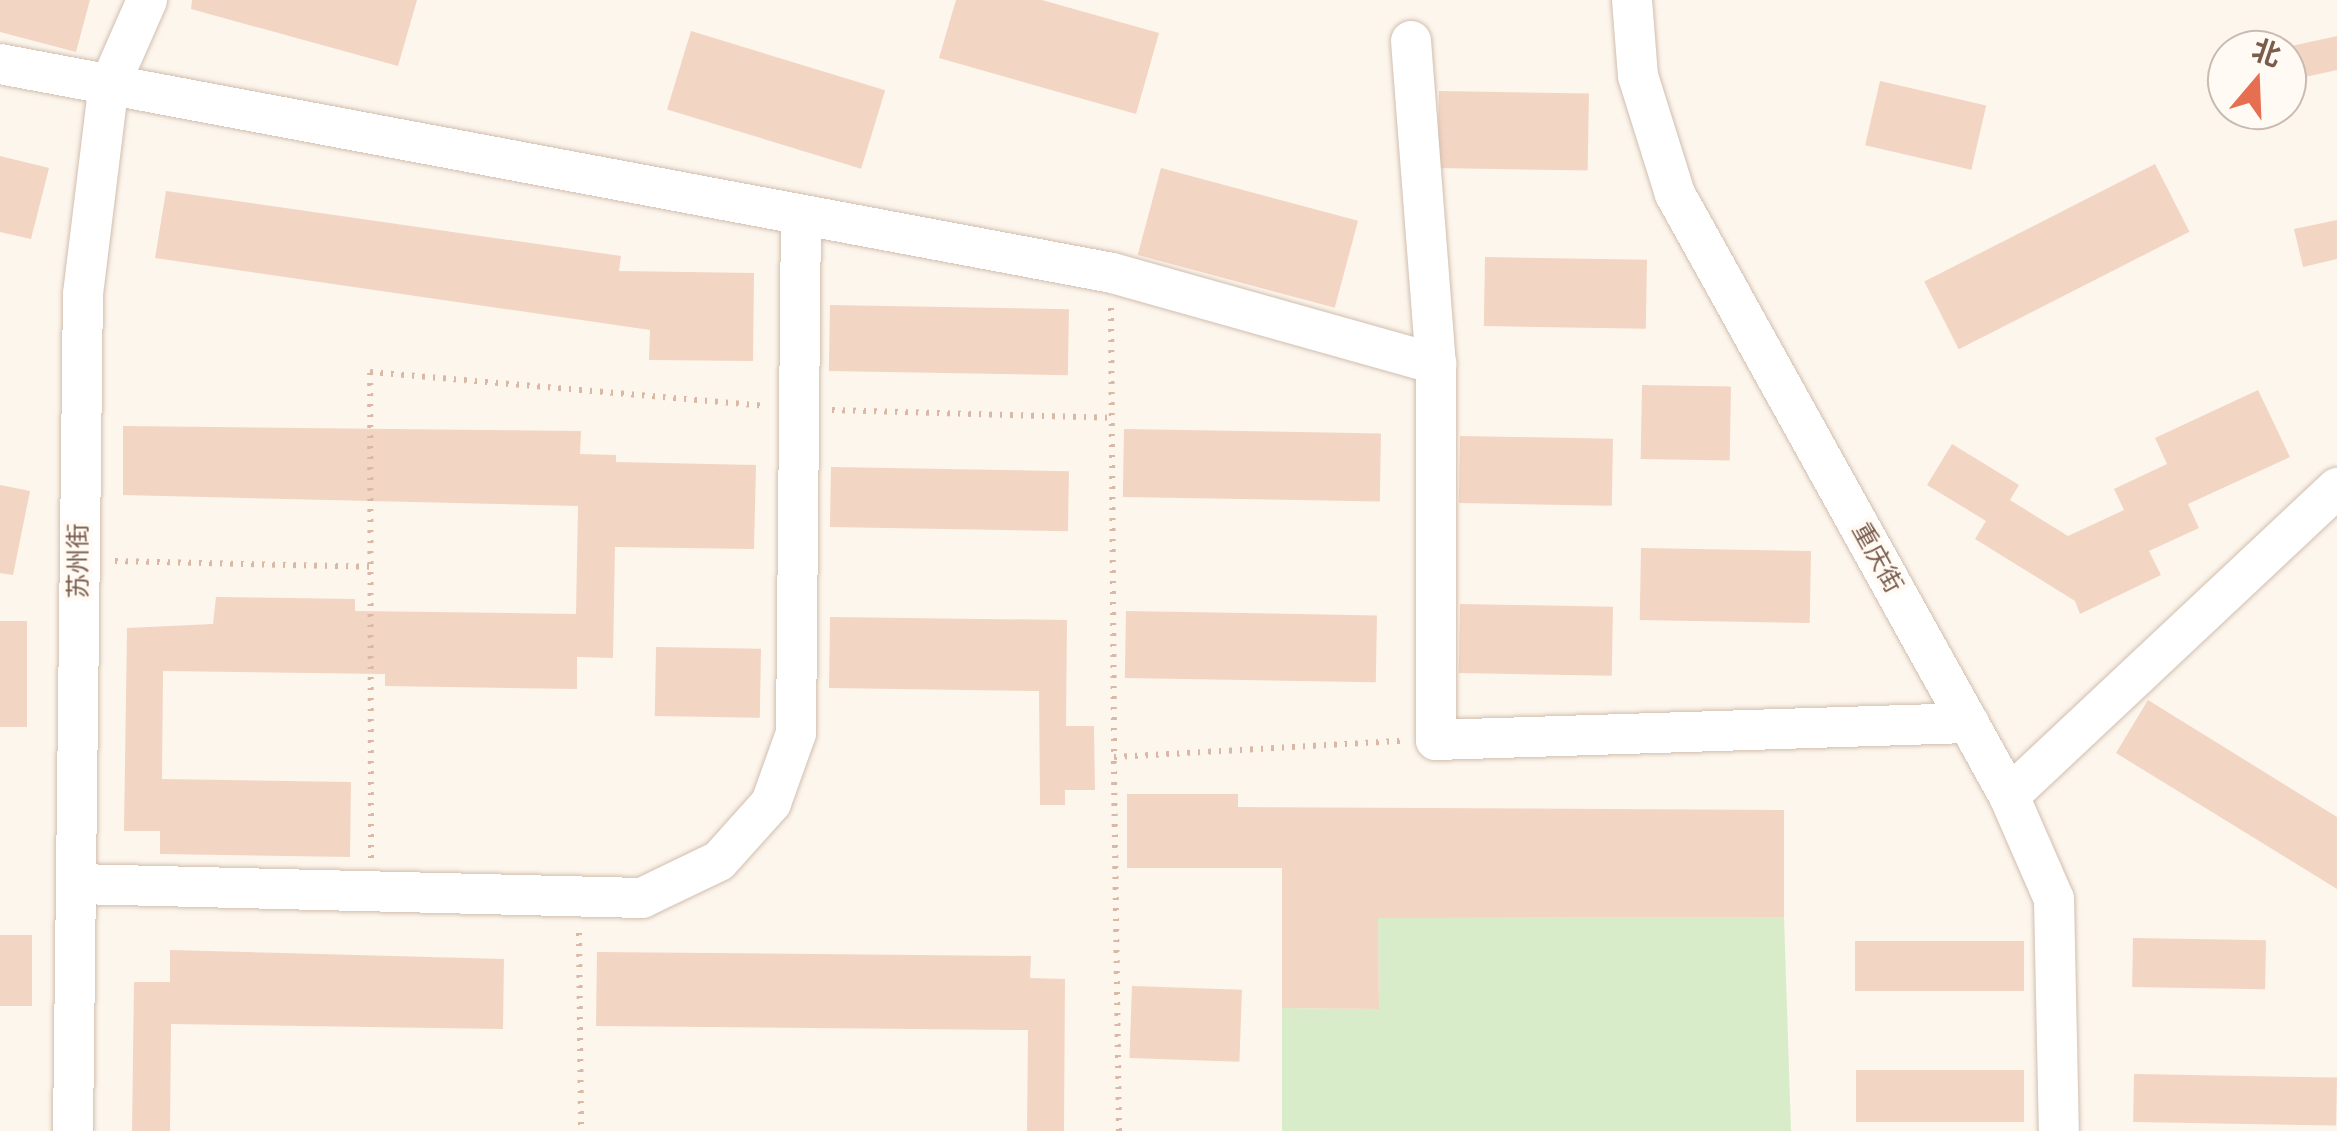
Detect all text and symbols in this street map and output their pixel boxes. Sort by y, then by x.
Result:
north arrow [2207,30,2307,130]
text: 北 [2248,33,2285,73]
street label: 重庆街 [1846,518,1908,598]
street label: 苏州街 [64,524,94,598]

